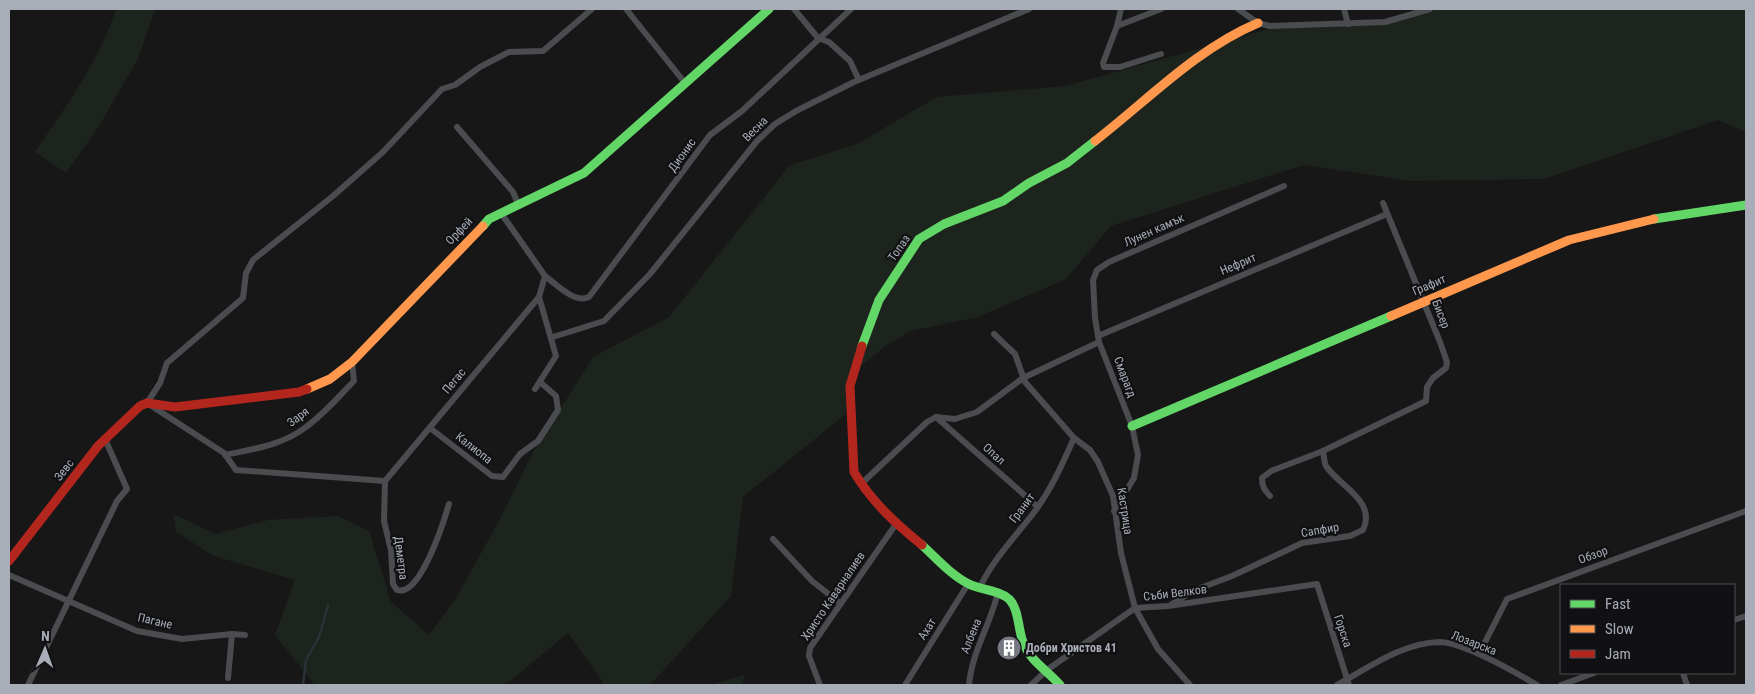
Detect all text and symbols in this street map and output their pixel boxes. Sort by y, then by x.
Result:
street label: Весна [740,113,771,144]
street label: Дионис [665,135,699,174]
street label: Лунен камък [1122,210,1187,250]
street label: Орфей [443,214,475,248]
street label: Топаз [885,232,913,264]
street label: Нефрит [1218,250,1258,278]
street label: Графит [1410,272,1448,298]
street label: Бисер [1429,298,1453,330]
street label: Смарагд [1111,355,1139,400]
street label: Пегас [439,365,469,397]
street label: Заря [284,404,312,430]
street label: Калиопа [453,429,495,467]
street label: Опал [980,440,1008,468]
street label: Зевс [51,456,77,484]
street label: Кастрица [1114,487,1136,536]
street label: Гранит [1006,490,1038,526]
street label: Сапфир [1300,520,1340,540]
street label: Деметра [391,535,411,581]
street label: Обзор [1576,543,1610,567]
street label: Христо Каварналиев [798,549,868,643]
street label: Съби Велков [1142,582,1208,604]
legend [1560,584,1735,674]
text: Fast [1605,595,1630,613]
street label: Пагане [136,610,174,632]
street label: Горска [1331,613,1355,649]
street label: Ахат [915,616,939,642]
street label: Албена [958,616,984,656]
text: Slow [1605,620,1634,638]
north arrow [20,624,70,674]
text: N [41,628,50,644]
street label: Лозарска [1449,628,1499,658]
building icon: Добри Христов 41 [996,635,1022,661]
place label: Добри Христов 41 [1026,641,1117,655]
text: Jam [1605,645,1631,663]

